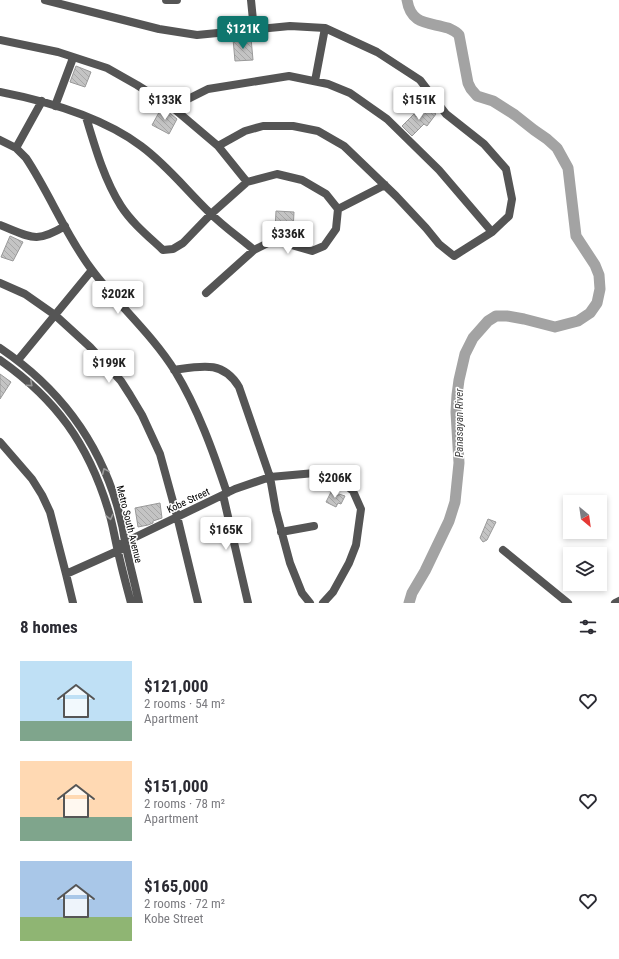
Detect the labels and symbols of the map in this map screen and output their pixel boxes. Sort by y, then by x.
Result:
pin: $121K [215,16,271,50]
pin: $133K [137,87,193,121]
pin: $151K [391,87,447,121]
pin: $336K [260,221,316,255]
pin: $202K [90,281,146,315]
pin: $199K [81,350,137,384]
one-way arrow [26,379,33,386]
water label: Panasayan River [453,388,466,458]
pin: $206K [307,465,363,499]
one-way arrow [101,467,109,474]
street label: Metro South Avenue [115,484,145,564]
street label: Kobe Street [165,486,211,515]
north arrow [563,495,607,539]
one-way arrow [106,514,114,520]
pin: $165K [198,517,254,551]

